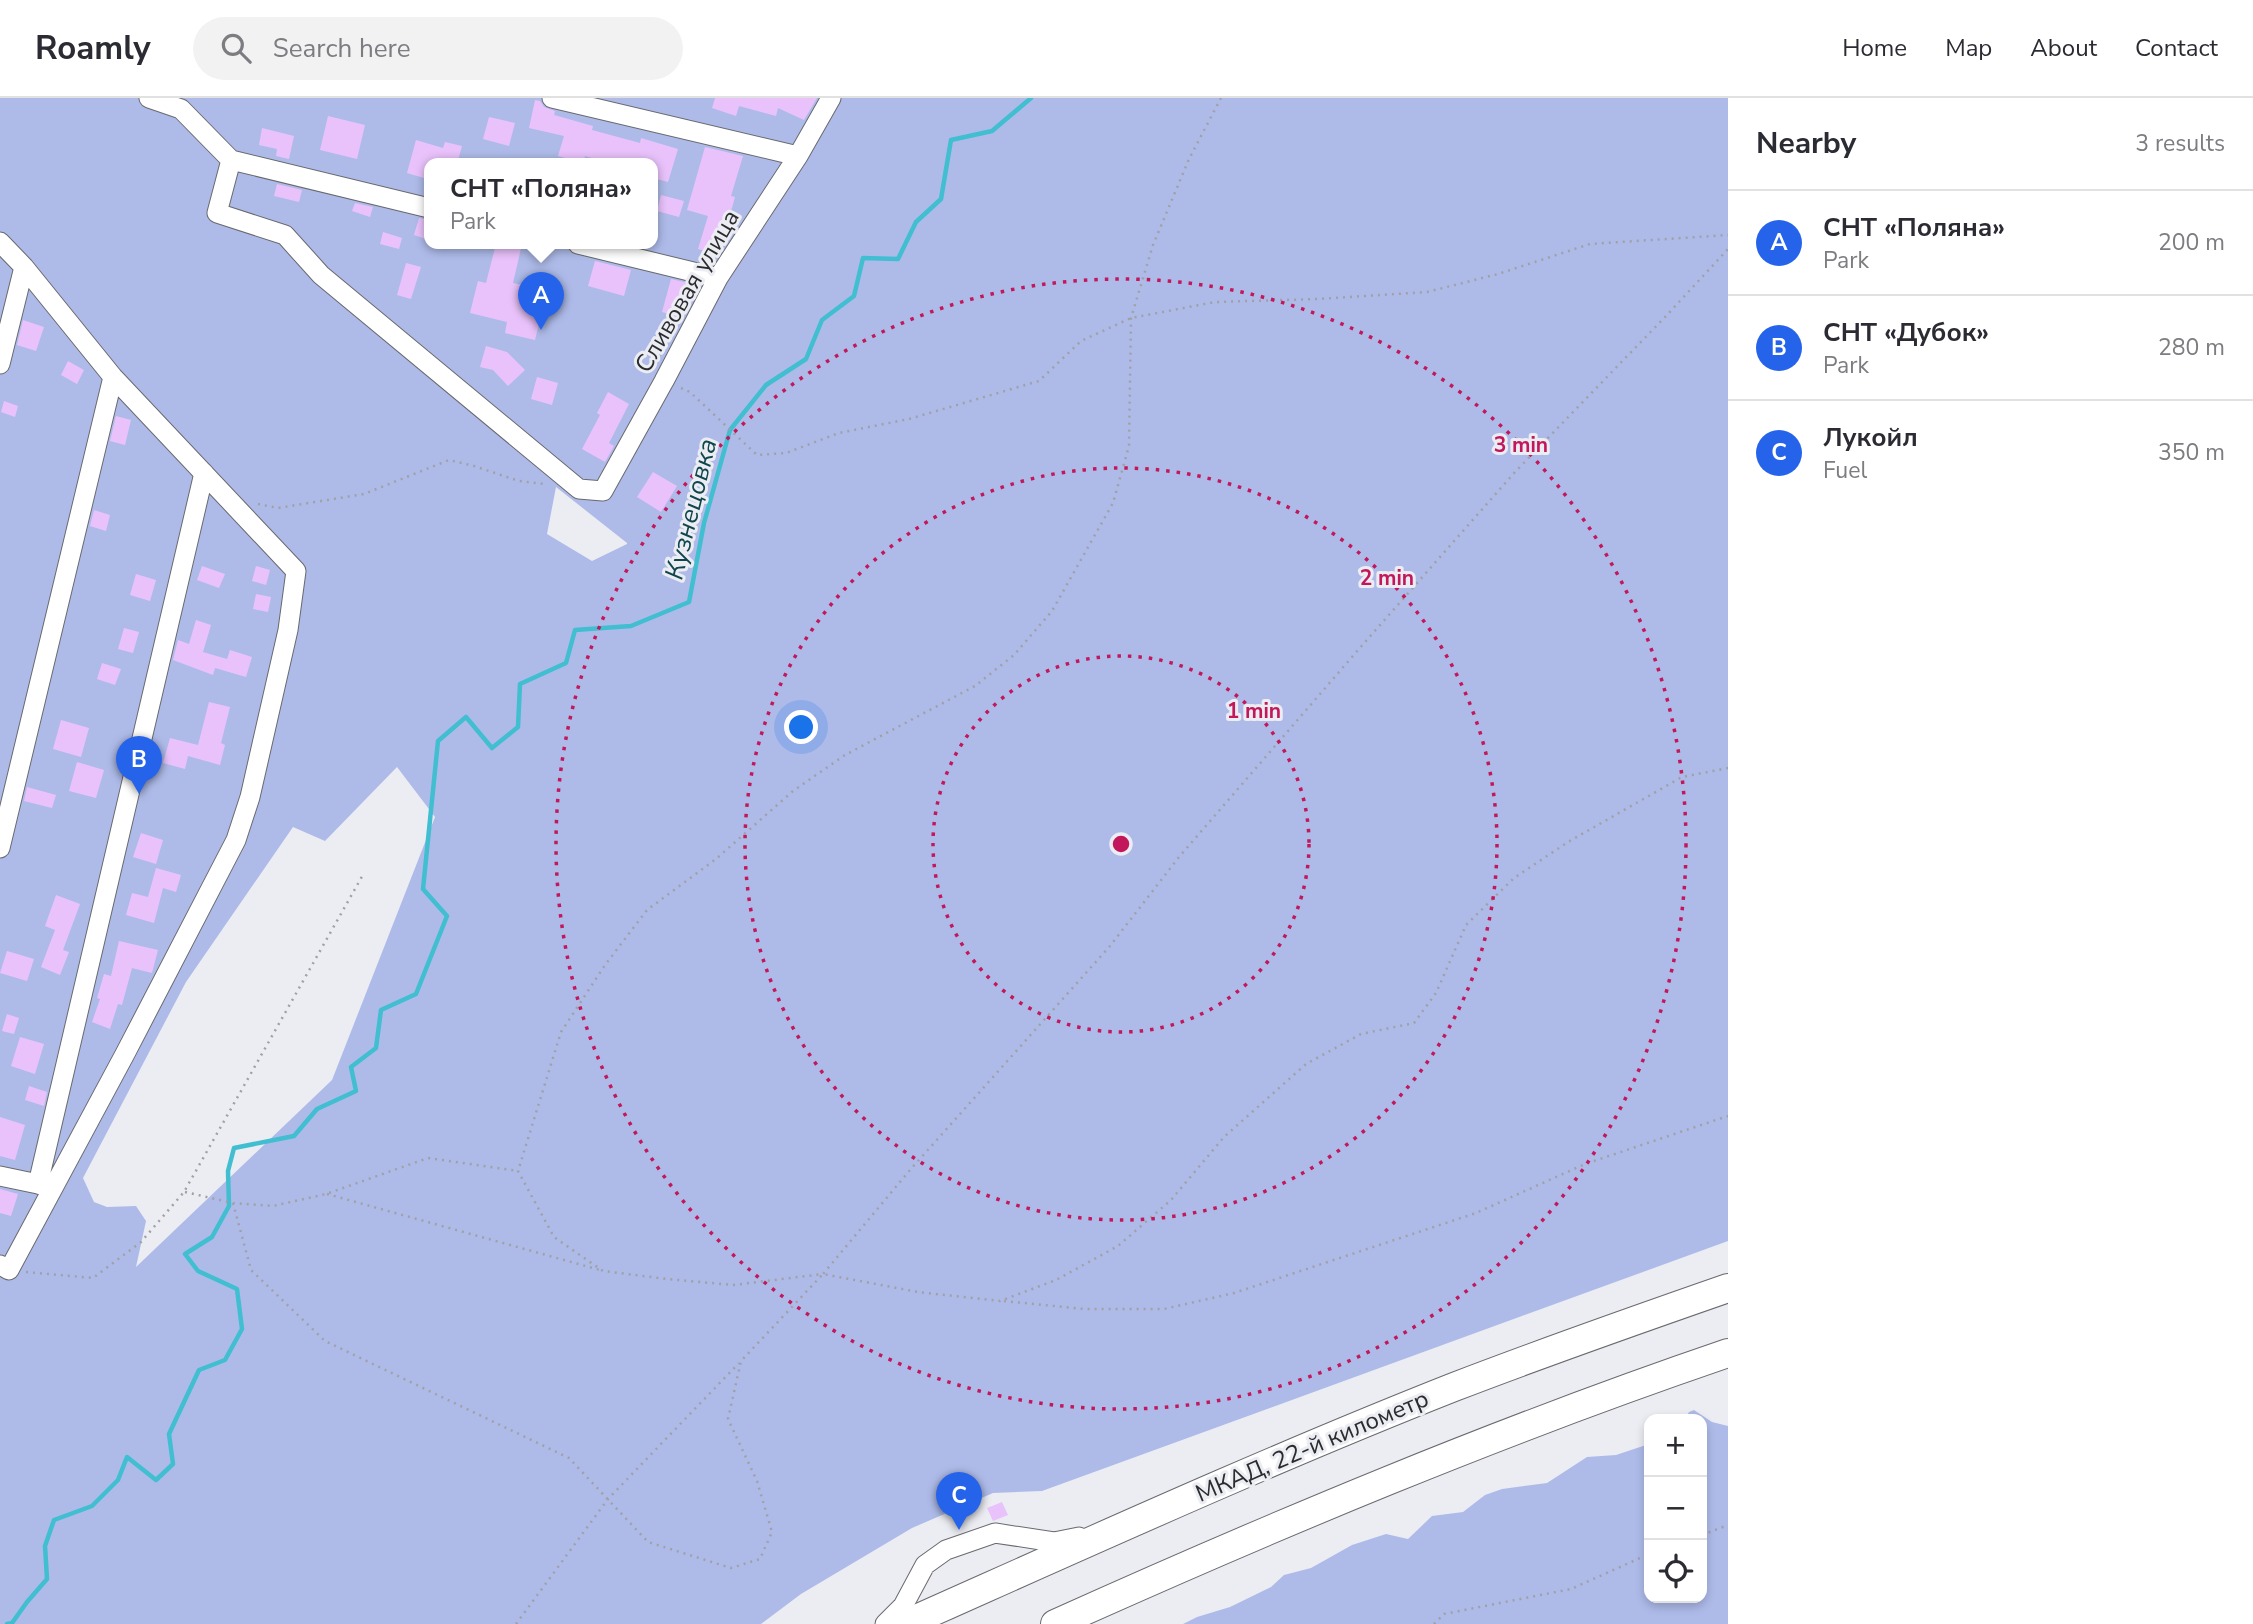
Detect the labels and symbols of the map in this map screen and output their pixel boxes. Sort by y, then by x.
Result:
street label: Сливовая улица [627,204,747,378]
pin: A [518,272,564,330]
text: 3 min [1494,431,1548,459]
water label: Кузнецовка [657,435,725,583]
text: 2 min [1360,564,1414,592]
text: 1 min [1227,697,1281,725]
your location [784,710,818,744]
pin: B [116,736,162,794]
centre of rings [1109,832,1133,856]
street label: МКАД, 22-й километр [1191,1382,1433,1510]
pin: C [936,1472,982,1530]

